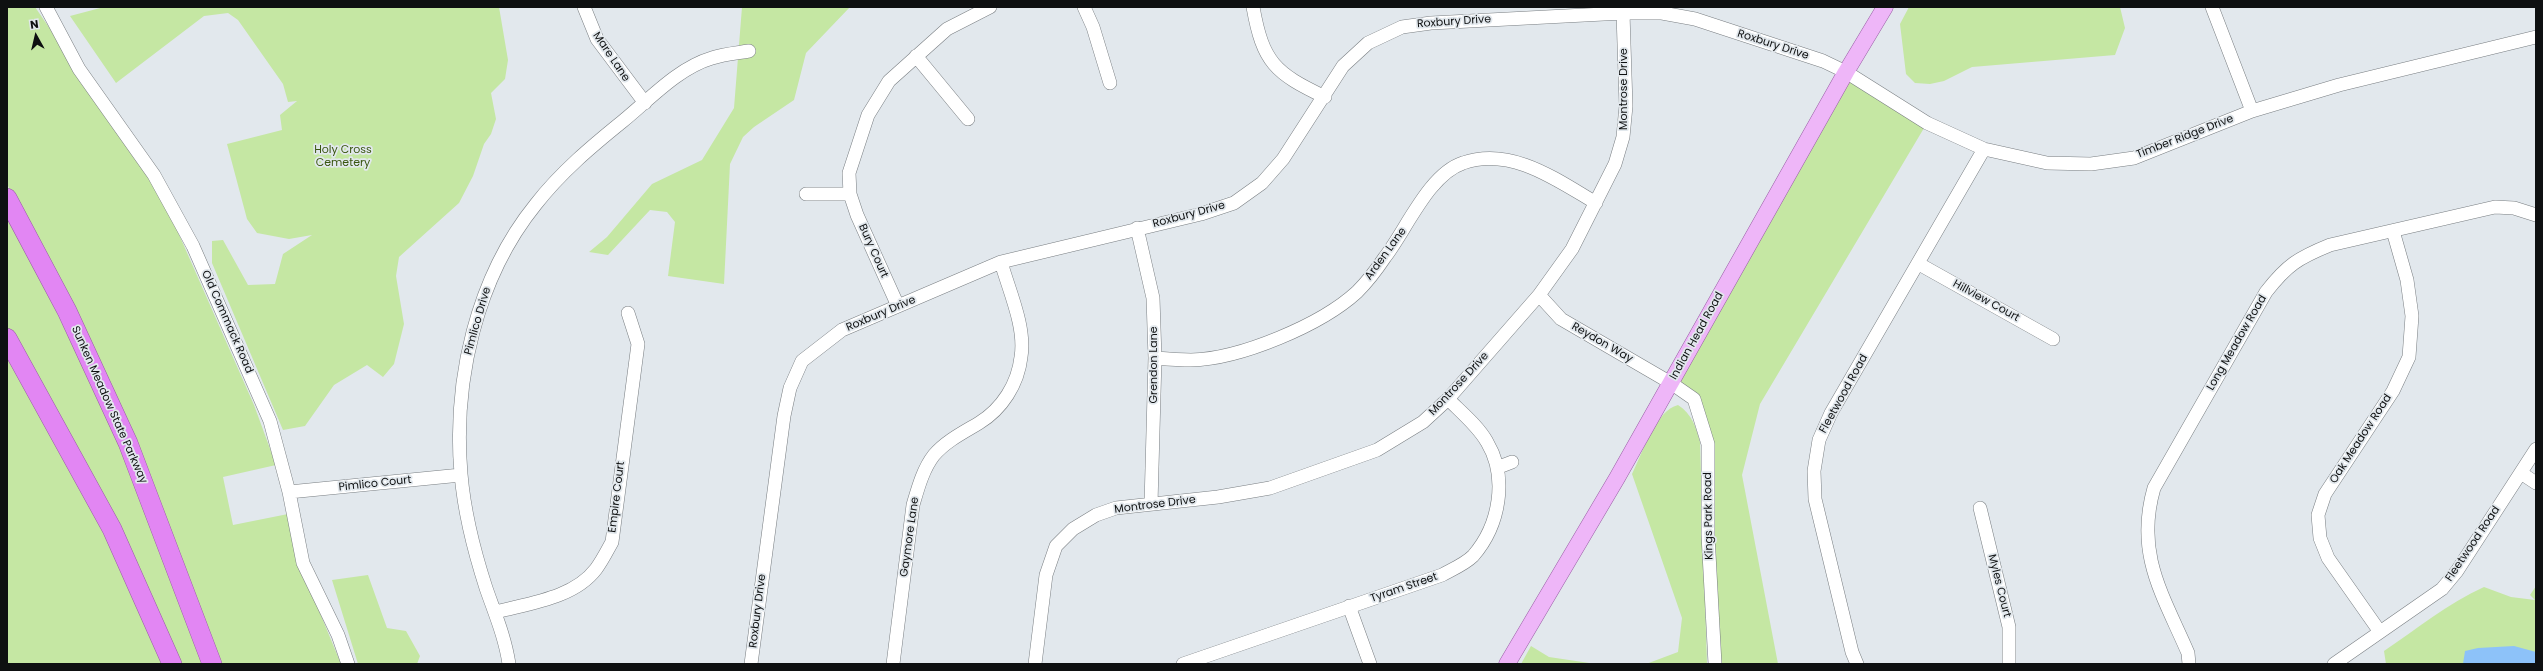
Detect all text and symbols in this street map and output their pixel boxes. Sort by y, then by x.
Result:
street label: Roxbury Drive [1416,13,1492,31]
north arrow [16,16,56,56]
text: N [29,16,40,33]
street label: Roxbury Drive [1736,27,1810,63]
street label: Mare Lane [590,30,632,84]
street label: Montrose Drive [1617,48,1631,130]
street label: Timber Ridge Drive [2135,112,2235,162]
park label: Holy Cross Cemetery [314,143,372,169]
street label: Roxbury Drive [1151,199,1227,231]
street label: Bury Court [855,222,891,280]
street label: Arden Lane [1362,225,1410,283]
street label: Old Commack Road [198,269,256,375]
street label: Hillview Court [1950,277,2022,325]
street label: Pimlico Drive [462,286,494,356]
street label: Indian Head Road [1667,290,1727,382]
street label: Roxbury Drive [844,293,918,335]
street label: Long Meadow Road [2204,293,2270,393]
street label: Reydon Way [1569,320,1635,366]
street label: Sunken Meadow State Parkway [68,324,150,486]
street label: Grendon Lane [1147,326,1161,404]
street label: Montrose Drive [1426,350,1492,418]
street label: Fleetwood Road [1817,352,1871,436]
street label: Oak Meadow Road [2327,392,2395,486]
street label: Empire Court [606,461,628,533]
street label: Kings Park Road [1702,472,1716,560]
street label: Pimlico Court [338,474,412,494]
street label: Montrose Drive [1114,493,1196,517]
street label: Gaymore Lane [898,496,922,578]
street label: Fleetwood Road [2443,504,2503,584]
street label: Myles Court [1985,553,2013,619]
street label: Tyram Street [1369,570,1439,606]
street label: Roxbury Drive [747,573,769,649]

